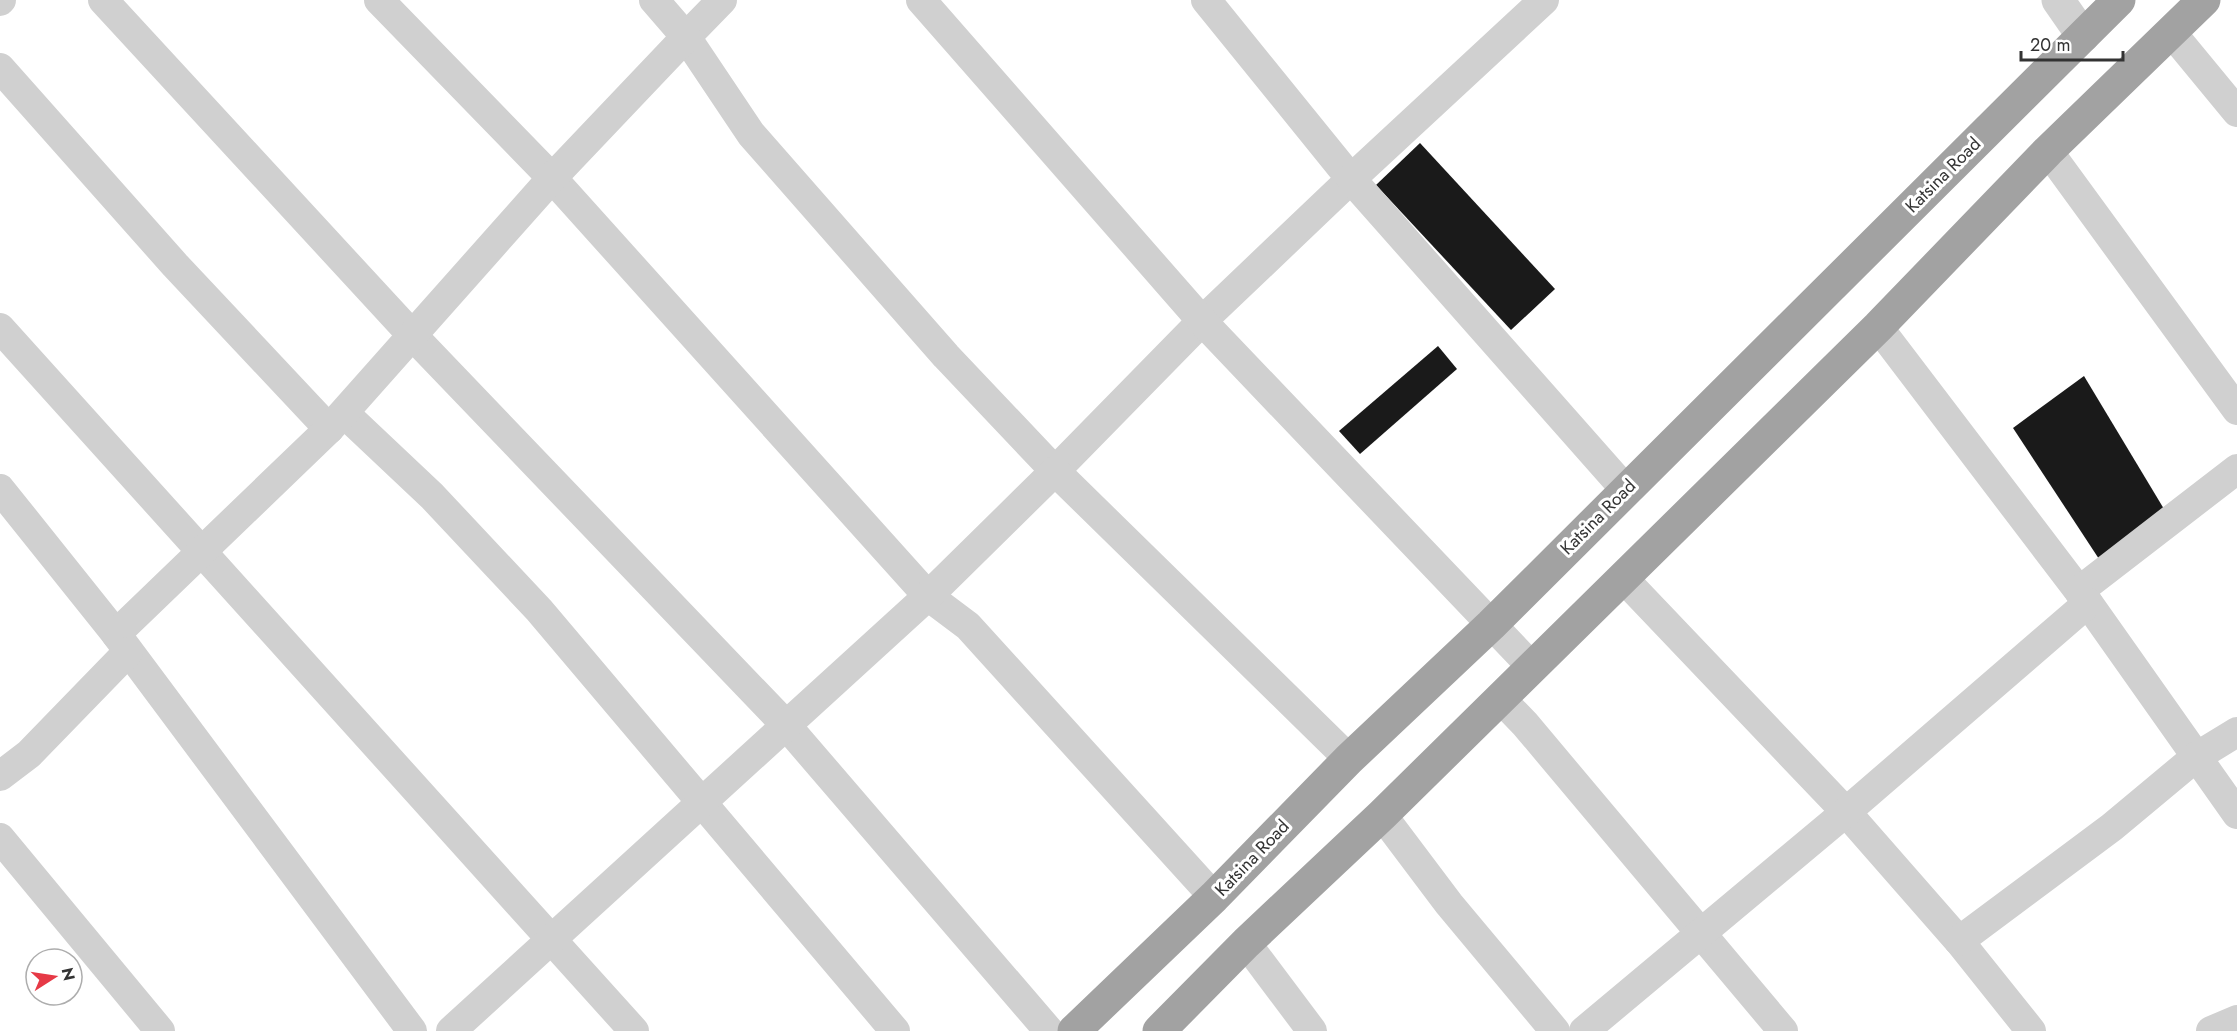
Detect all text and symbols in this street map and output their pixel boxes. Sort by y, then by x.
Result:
scale bar [2021,24,2123,62]
text: 20 m [2030,32,2070,58]
street label: Katsina Road [1899,131,1987,219]
street label: Katsina Road [1554,473,1642,561]
street label: Katsina Road [1209,814,1295,902]
north arrow [24,947,84,1007]
text: N [56,965,81,983]

